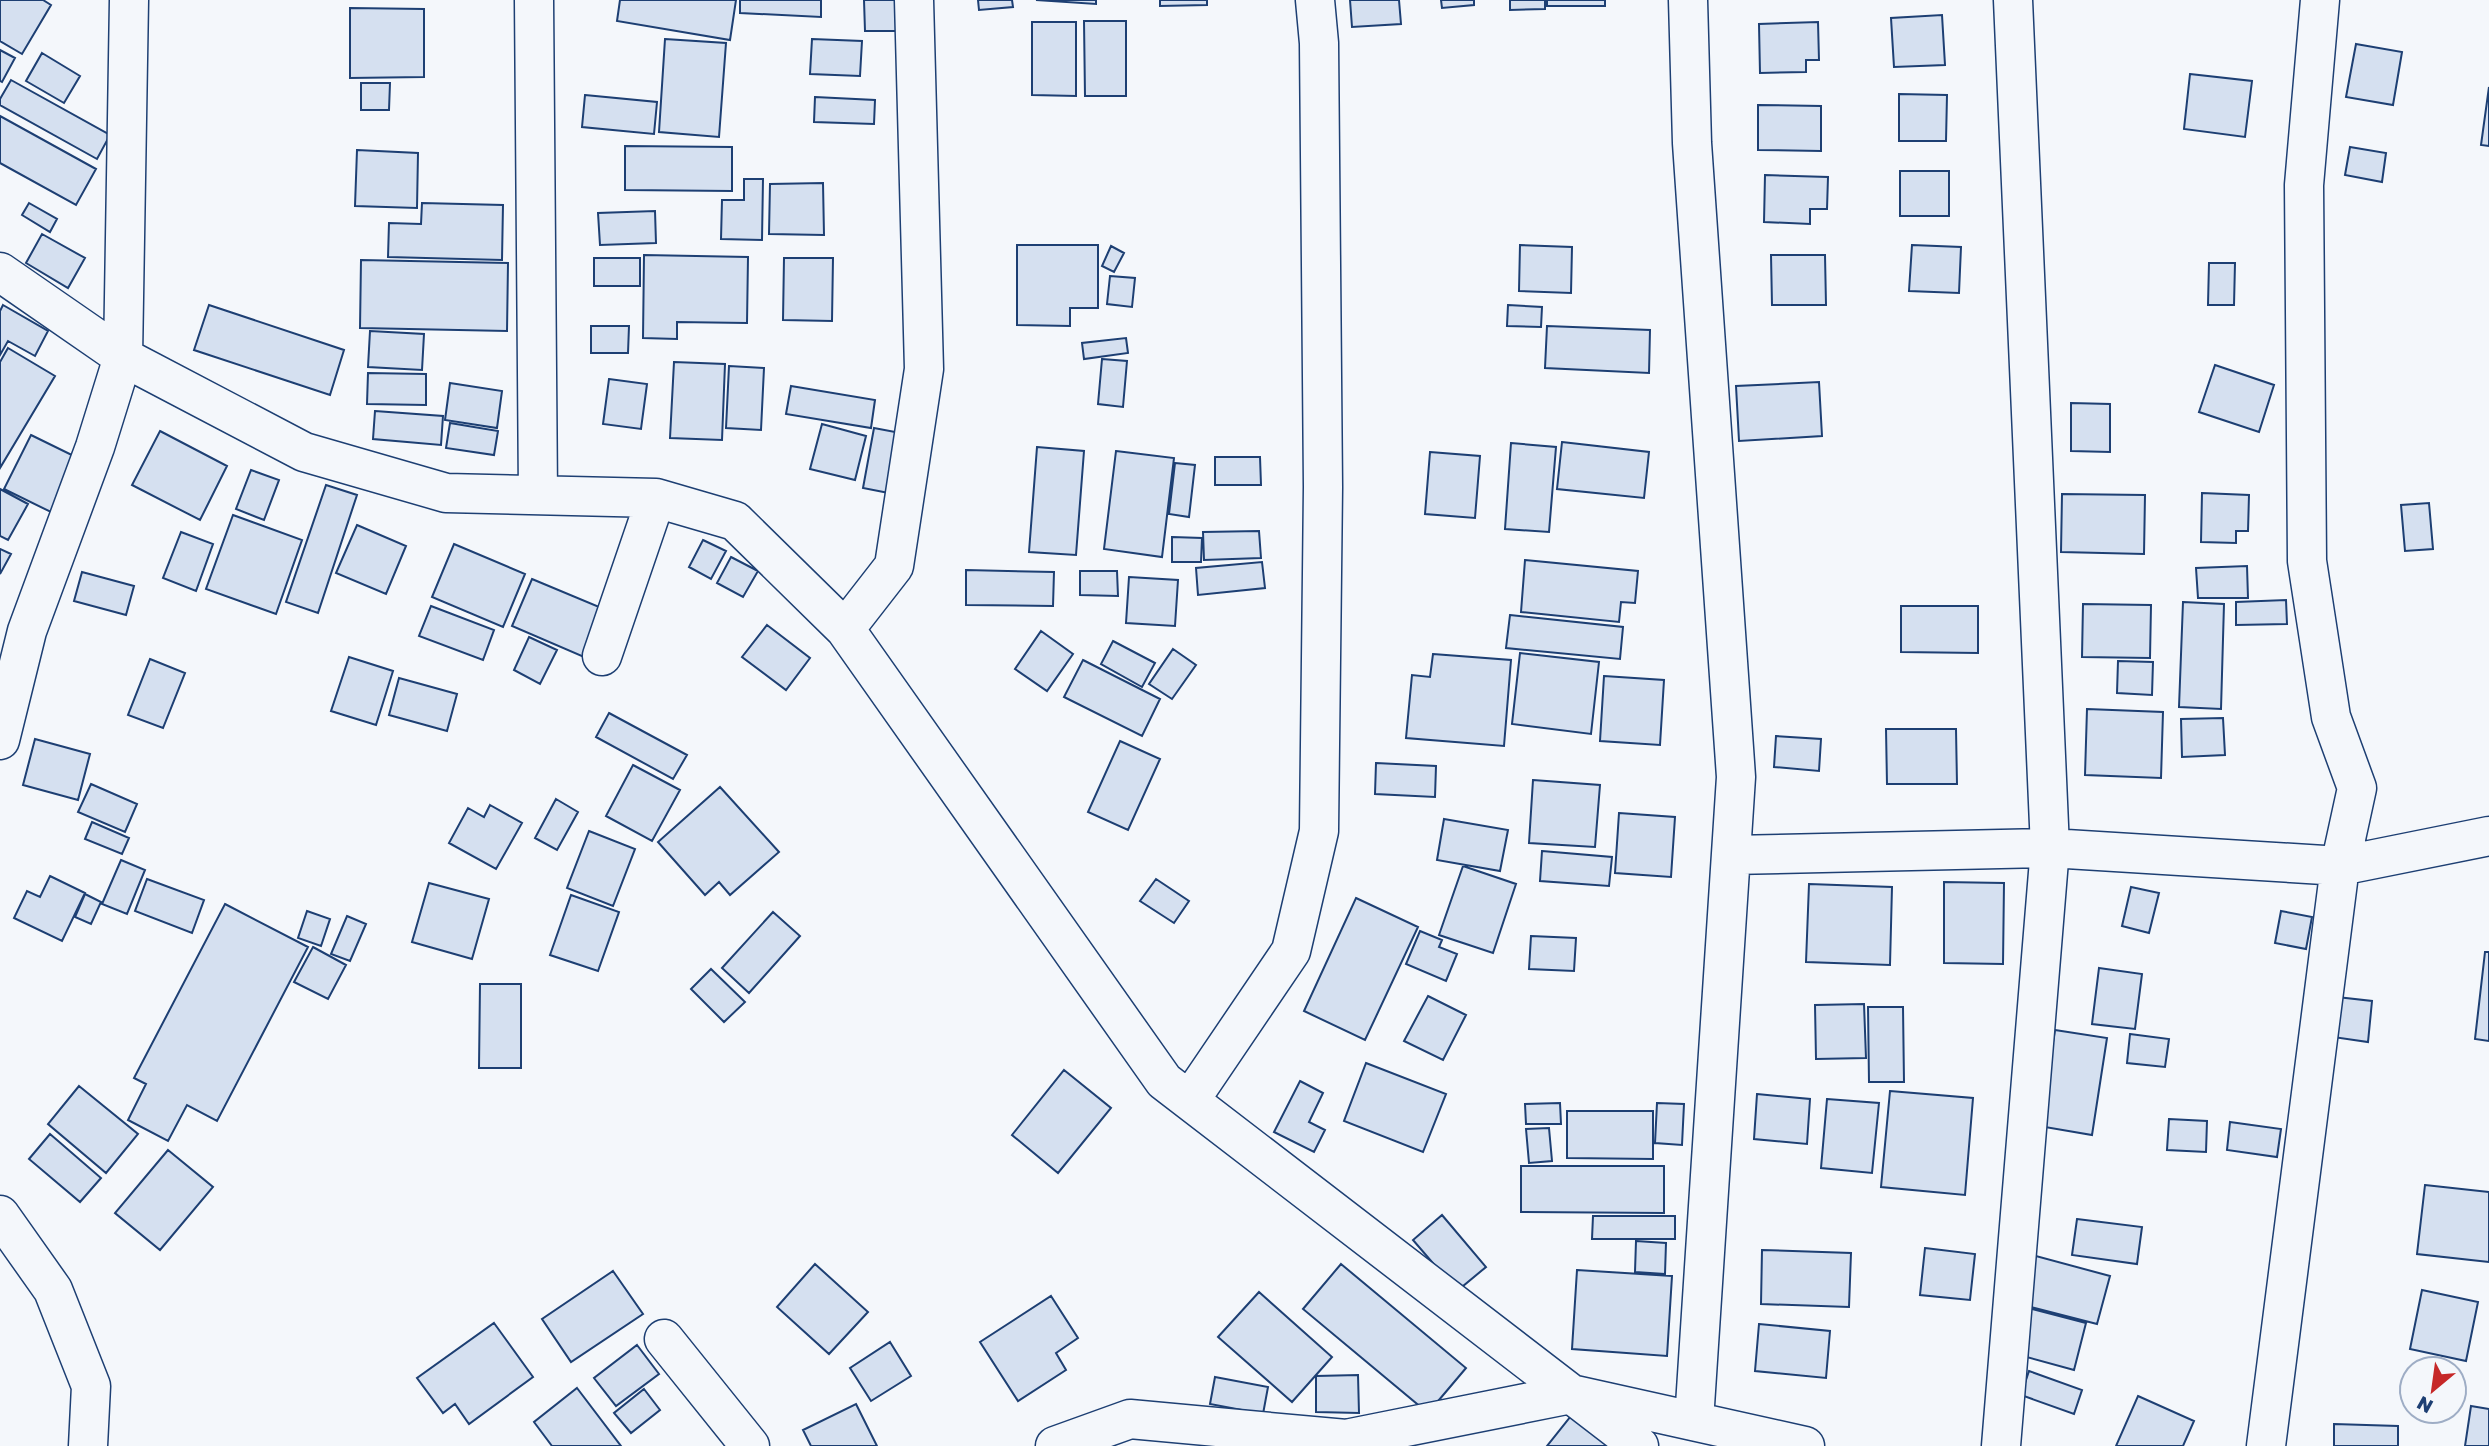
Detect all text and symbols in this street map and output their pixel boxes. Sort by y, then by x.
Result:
north arrow [2398,1355,2468,1425]
text: N [2413,1392,2436,1419]

